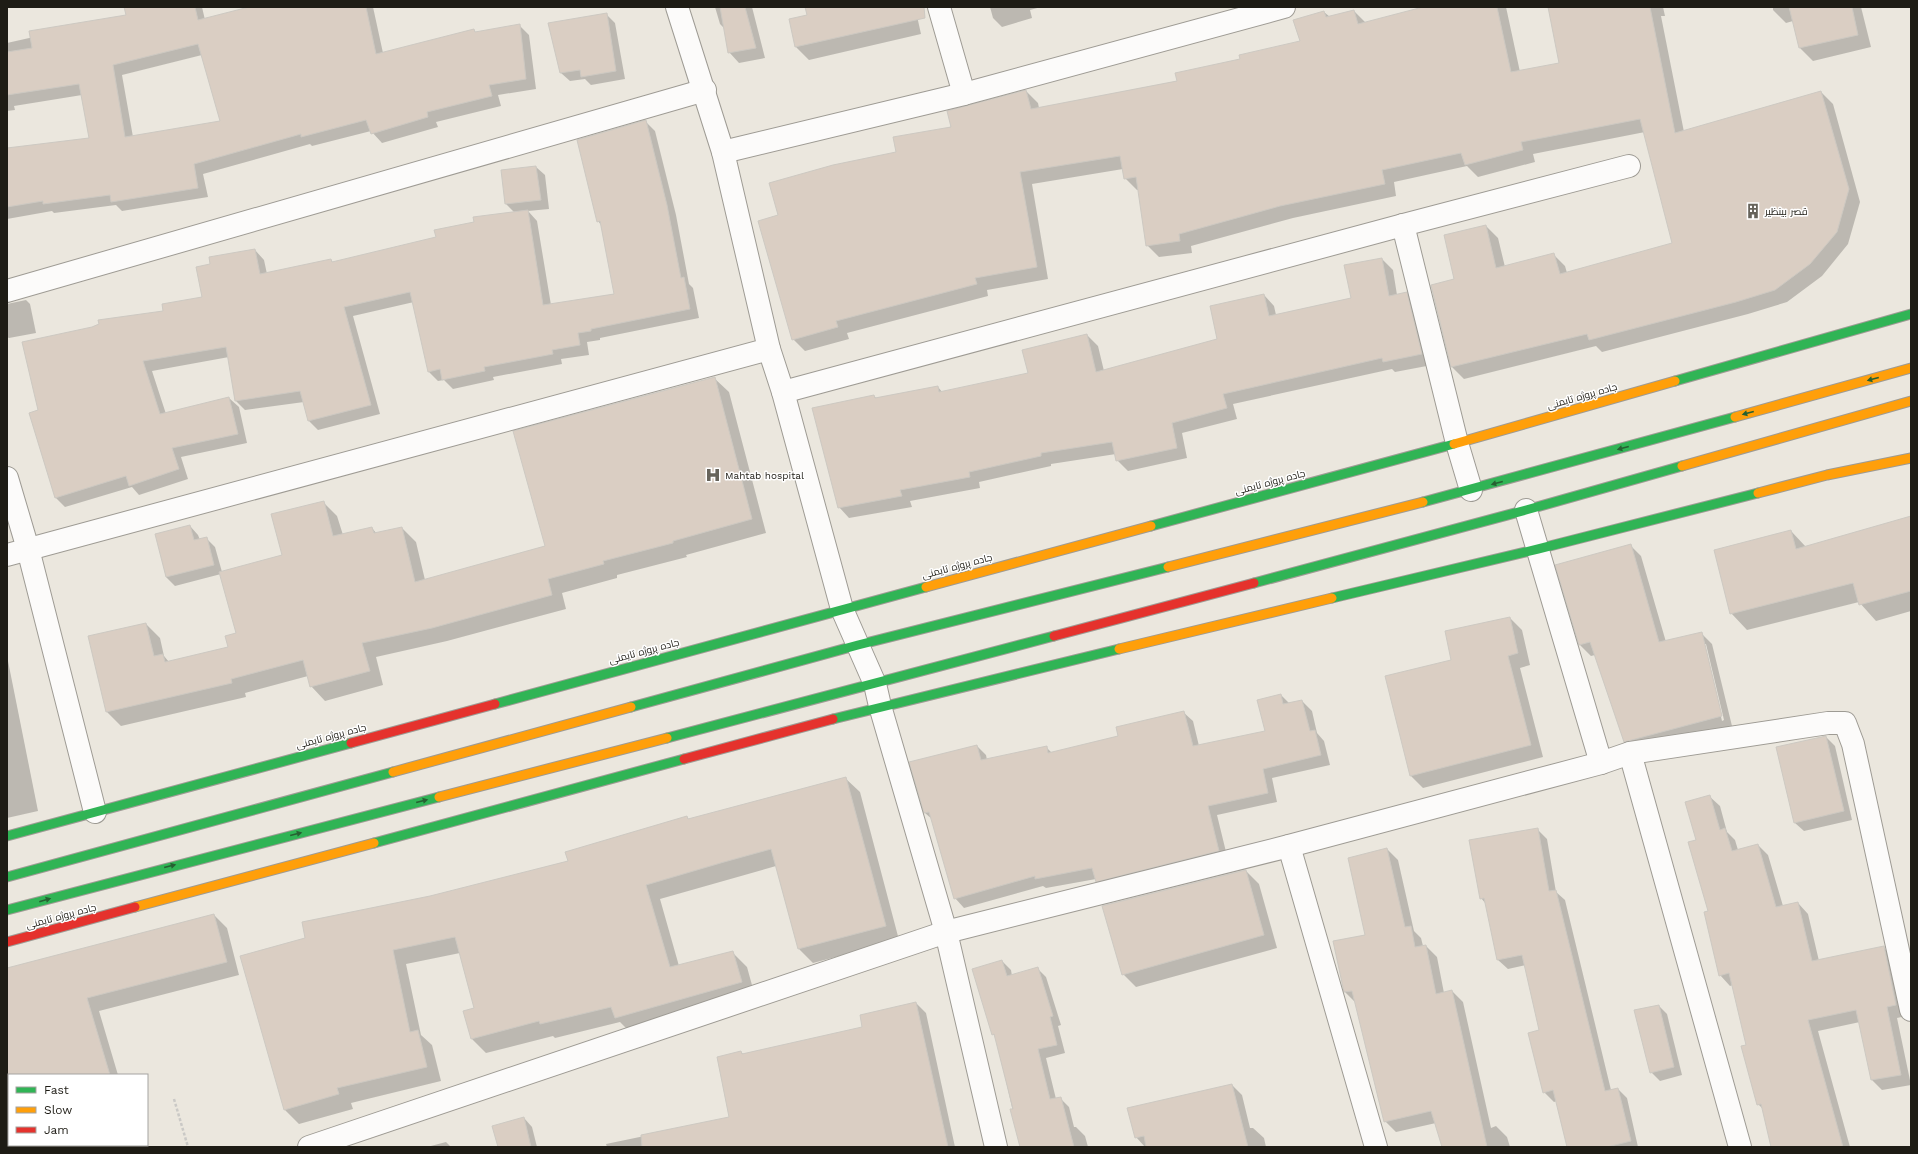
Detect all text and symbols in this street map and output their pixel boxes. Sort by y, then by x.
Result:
building icon: قصر بینظیر [1744,202,1762,220]
place label: قصر بینظیر [1764,206,1808,217]
one-way arrow [1867,376,1879,382]
street label: جاده پروژه تایمنی [1546,381,1619,412]
one-way arrow [1742,410,1754,416]
one-way arrow [1617,445,1629,451]
hospital icon: Mahtab hospital [704,466,722,484]
street label: جاده پروژه تایمنی [1234,467,1307,498]
place label: Mahtab hospital [725,470,804,481]
one-way arrow [1491,480,1504,486]
street label: جاده پروژه تایمنی [921,551,994,582]
street label: جاده پروژه تایمنی [608,636,681,667]
street label: جاده پروژه تایمنی [295,721,368,752]
one-way arrow [416,798,428,804]
one-way arrow [290,830,302,836]
one-way arrow [164,863,176,869]
one-way arrow [39,897,51,903]
street label: جاده پروژه تایمنی [25,901,98,932]
legend [8,1074,148,1146]
text: Fast [44,1083,69,1097]
text: Slow [44,1103,72,1117]
text: Jam [44,1123,69,1137]

